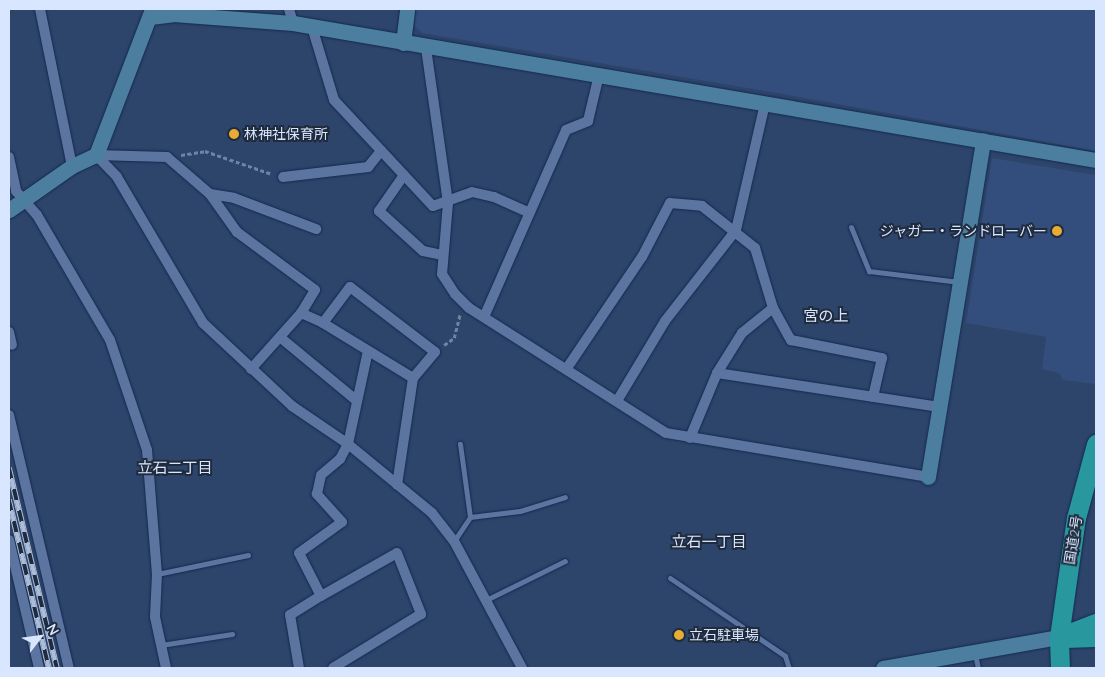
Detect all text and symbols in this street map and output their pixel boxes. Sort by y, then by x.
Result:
place label: 林神社保育所 [244,126,328,142]
marker: 林神社保育所 [228,128,240,140]
place label: ジャガー・ランドローバー [879,223,1047,239]
marker: ジャガー・ランドローバー [1051,225,1063,237]
district label: 宮の上 [804,307,848,325]
district label: 立石二丁目 [138,459,212,477]
street label: 国道2号 [1061,514,1085,566]
district label: 立石一丁目 [672,533,746,551]
north arrow [15,612,65,662]
text: N [43,621,63,638]
place label: 立石駐車場 [689,627,759,643]
marker: 立石駐車場 [673,629,685,641]

